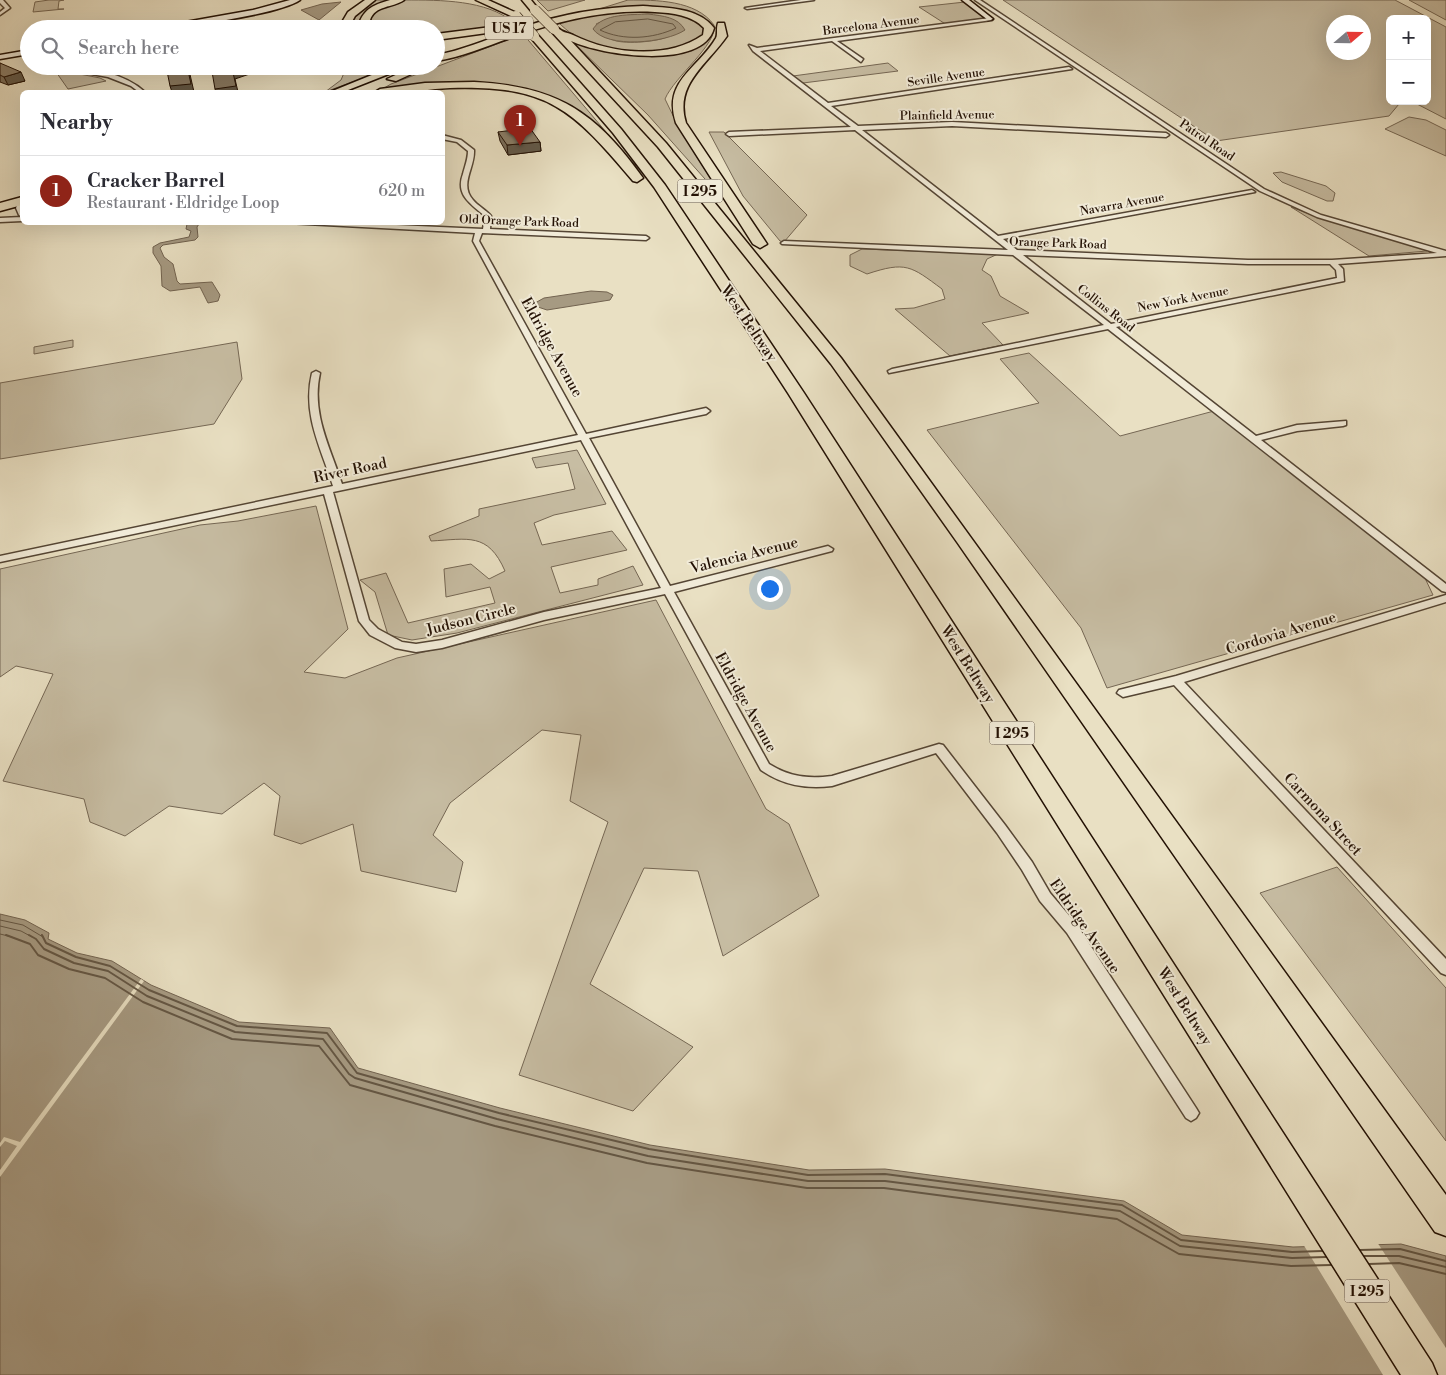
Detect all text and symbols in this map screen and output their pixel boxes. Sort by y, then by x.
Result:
street label: Barcelona Avenue [821,12,920,39]
north arrow [1326,15,1371,60]
map controls [1386,15,1431,105]
button: + [1386,15,1431,60]
road number: US 17 [485,16,533,40]
search box [20,20,445,75]
icon: search [38,34,66,62]
text: Search here [78,36,179,60]
button: − [1386,60,1431,105]
street label: Seville Avenue [906,65,986,90]
pin: 1 [504,105,536,146]
street label: Plainfield Avenue [900,107,995,124]
text: Nearby [40,110,113,136]
street label: Patrol Road [1176,116,1237,164]
text: Cracker Barrel [87,169,225,193]
road number: I 295 [678,180,722,202]
text: 1 [52,181,60,201]
text: 620 m [378,181,425,201]
street label: Navarra Avenue [1079,190,1165,219]
text: Restaurant · Eldridge Loop [87,193,279,213]
street label: Old Orange Park Road [459,212,579,231]
street label: Orange Park Road [1009,234,1107,253]
street label: West Beltway [715,281,782,366]
street label: Collins Road [1074,281,1138,336]
street label: New York Avenue [1136,283,1230,316]
street label: Eldridge Avenue [516,294,587,401]
street label: River Road [312,453,389,488]
street label: Valencia Avenue [687,533,800,578]
your location [757,576,783,602]
street label: Judson Circle [423,599,518,640]
street label: Cordovia Avenue [1224,608,1339,659]
street label: West Beltway [936,621,999,707]
street label: Eldridge Avenue [710,649,781,756]
road number: I 295 [990,721,1034,744]
street label: Carmona Street [1279,769,1366,860]
street label: Eldridge Avenue [1045,875,1124,977]
street label: West Beltway [1153,963,1216,1049]
road number: I 295 [1344,1280,1390,1302]

